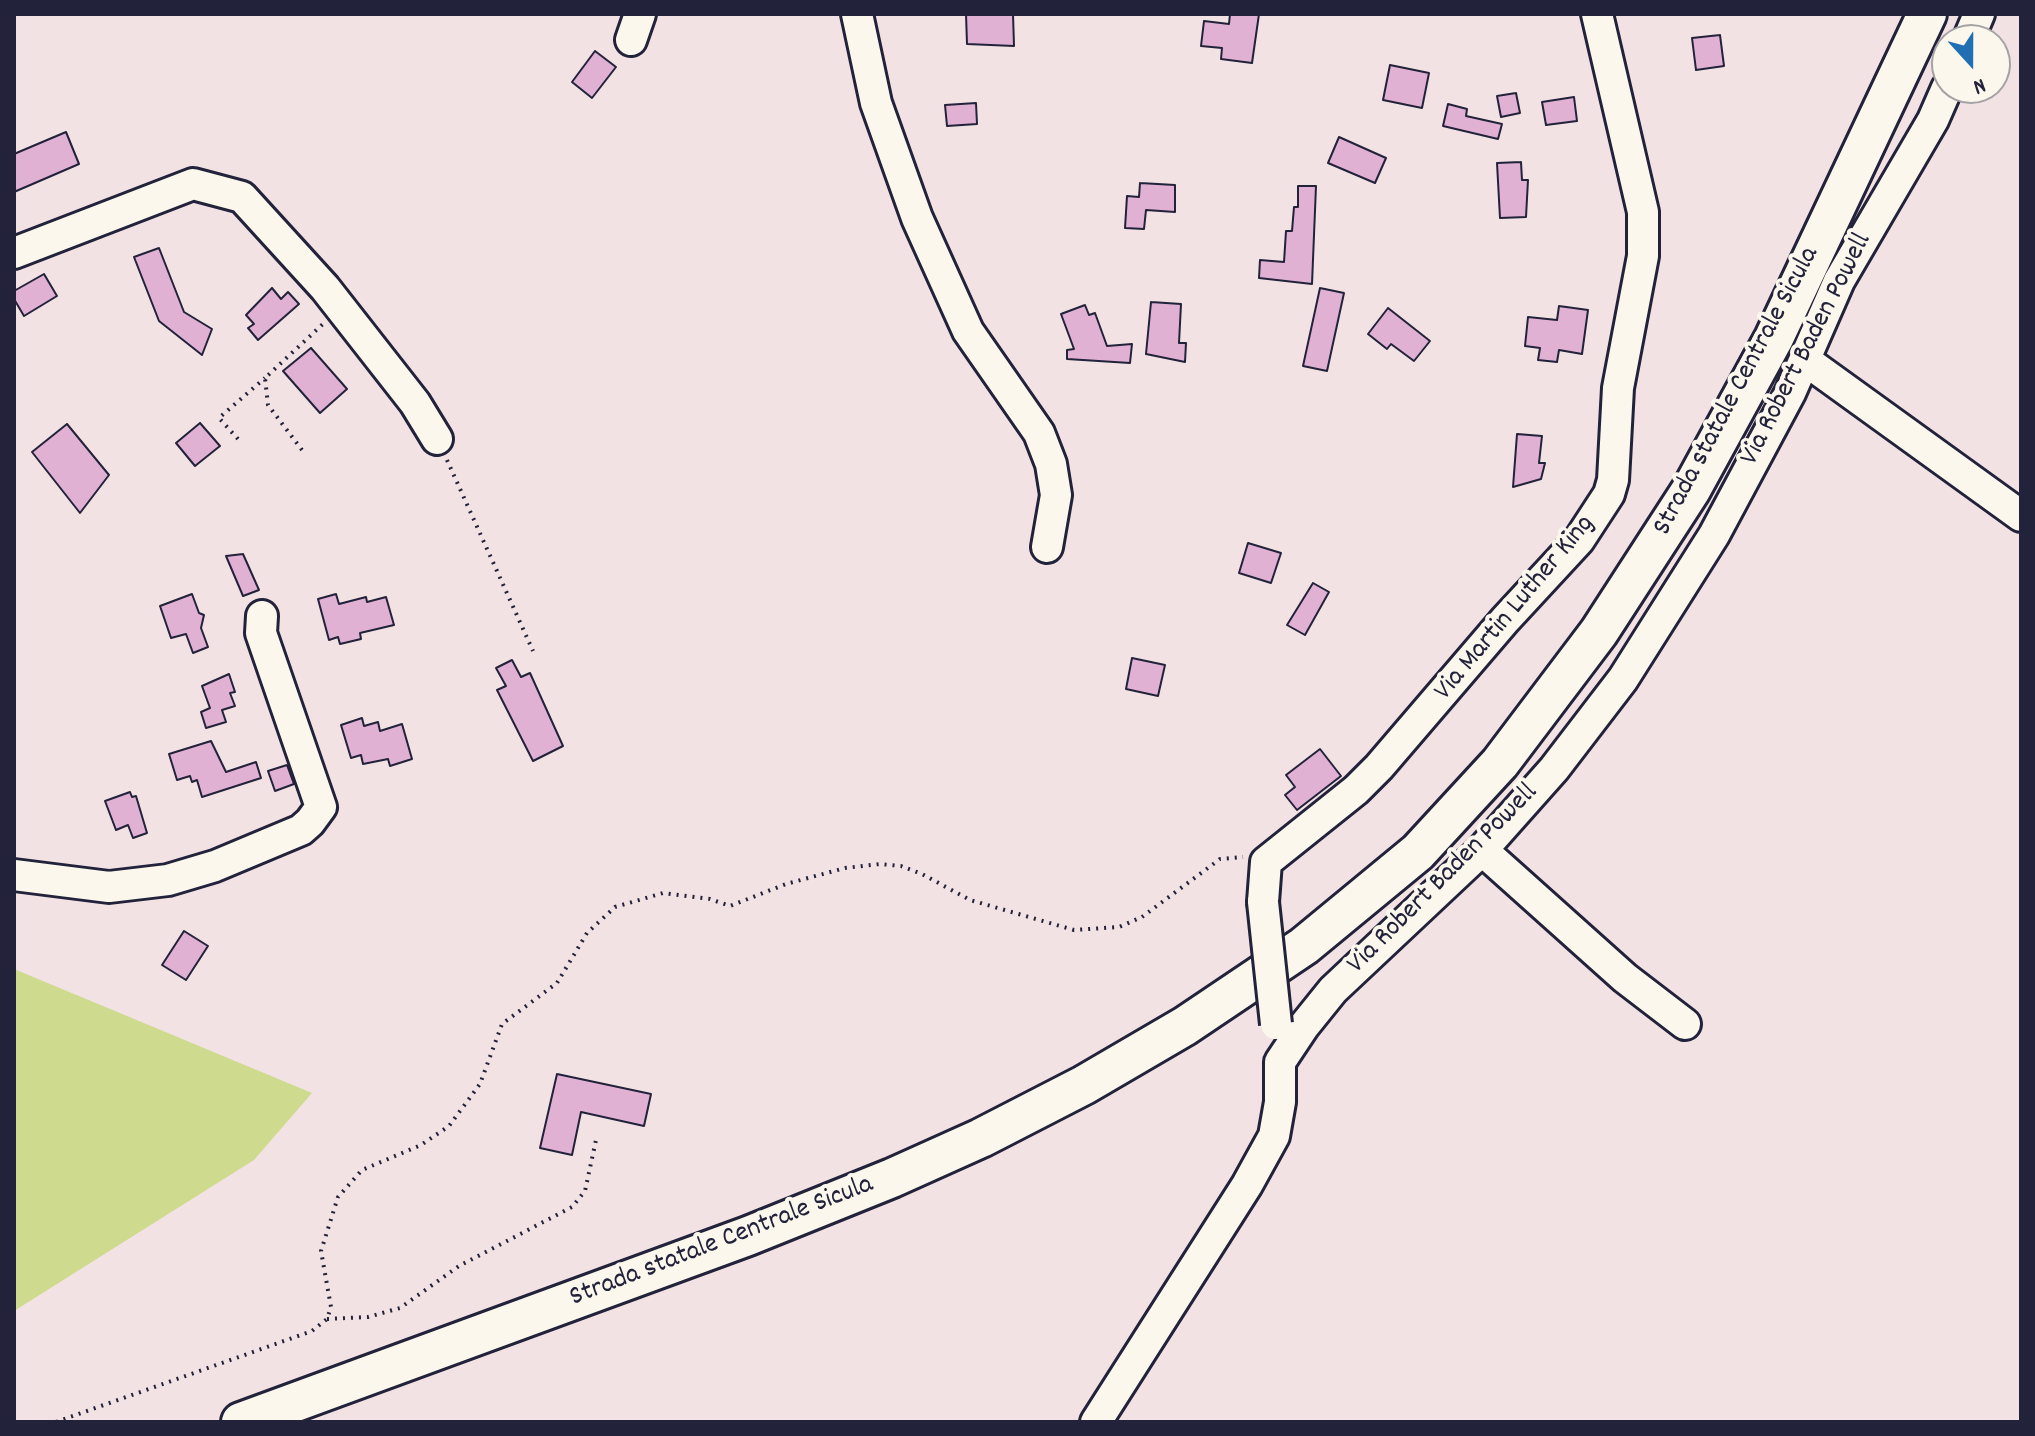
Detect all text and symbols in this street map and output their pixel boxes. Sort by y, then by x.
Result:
north arrow [1931,24,2011,104]
text: N [1968,69,1990,101]
street label: Via Robert Baden Powell [1735,228,1881,472]
street label: Strada statale Centrale Sicula [1648,242,1828,542]
street label: Via Martin Luther King [1429,509,1603,709]
street label: Via Robert Baden Powell [1342,778,1546,982]
street label: Strada statale Centrale Sicula [566,1170,878,1316]

